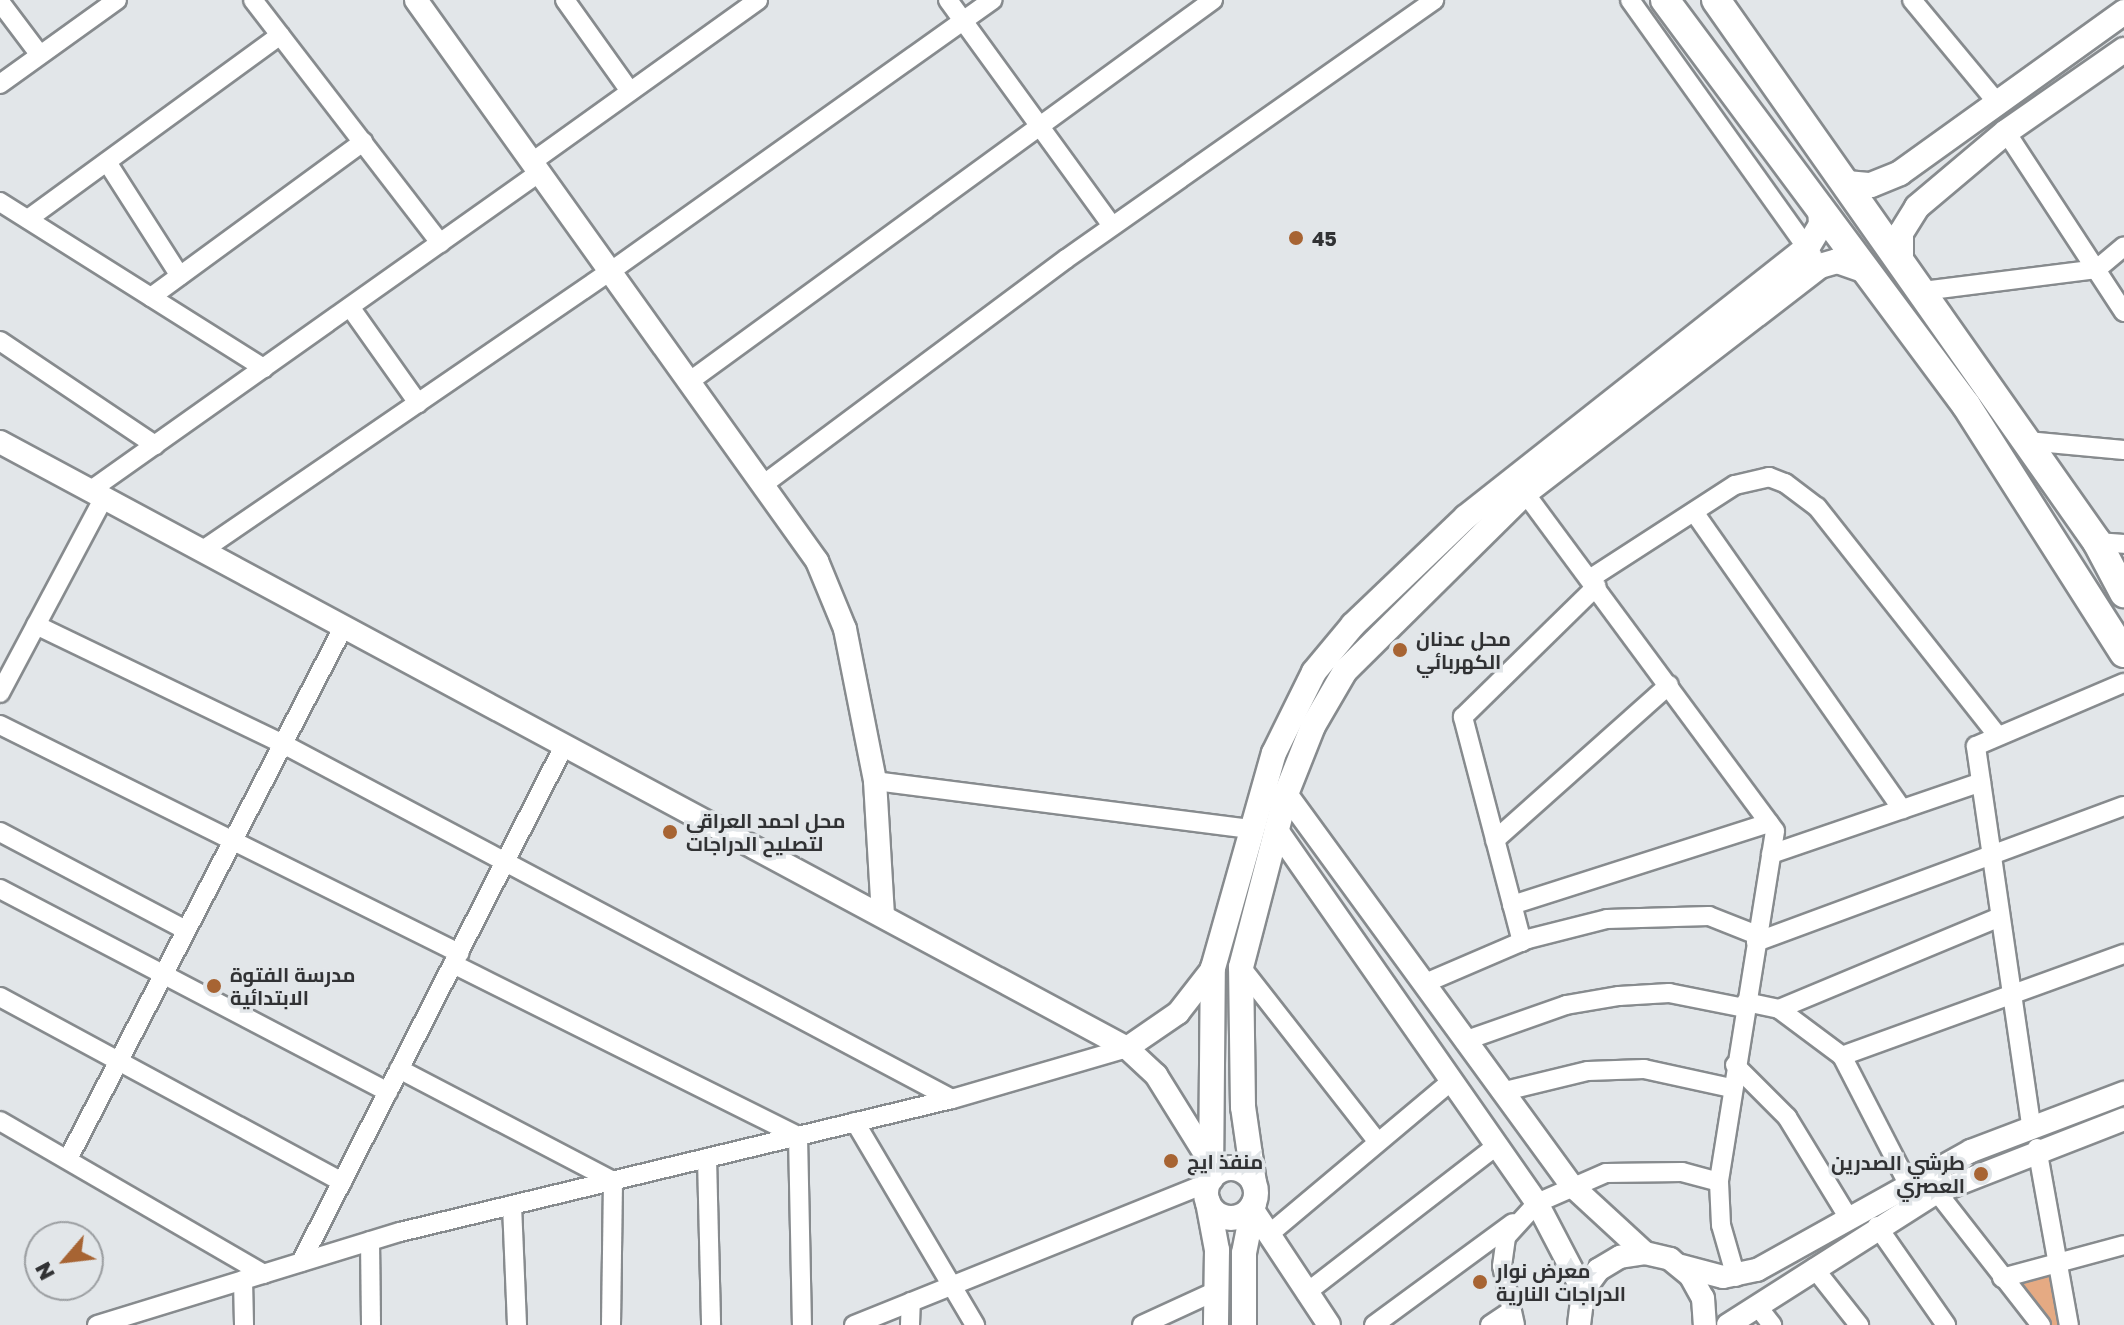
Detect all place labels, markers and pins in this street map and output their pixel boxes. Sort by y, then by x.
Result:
place label: 45 [1312,226,1337,250]
marker: 45 [1287,229,1305,247]
place label: محل عدنان الكهربائي [1416,626,1511,673]
marker: محل عدنان الكهربائي [1391,641,1409,659]
place label: محل احمد العراقي لتصليح الدراجات [686,808,845,855]
marker: محل احمد العراقي لتصليح الدراجات [661,823,679,841]
place label: مدرسة الفتوة الابتدائية [230,962,355,1009]
marker: مدرسة الفتوة الابتدائية [205,977,223,995]
place label: منفذ ايج [1187,1149,1263,1173]
place label: طرشي الصدرين العصري [1831,1150,1965,1197]
marker: منفذ ايج [1162,1152,1180,1170]
marker: طرشي الصدرين العصري [1972,1165,1990,1183]
place label: معرض نوار الدراجات النارية [1496,1258,1626,1305]
marker: معرض نوار الدراجات النارية [1471,1273,1489,1291]

